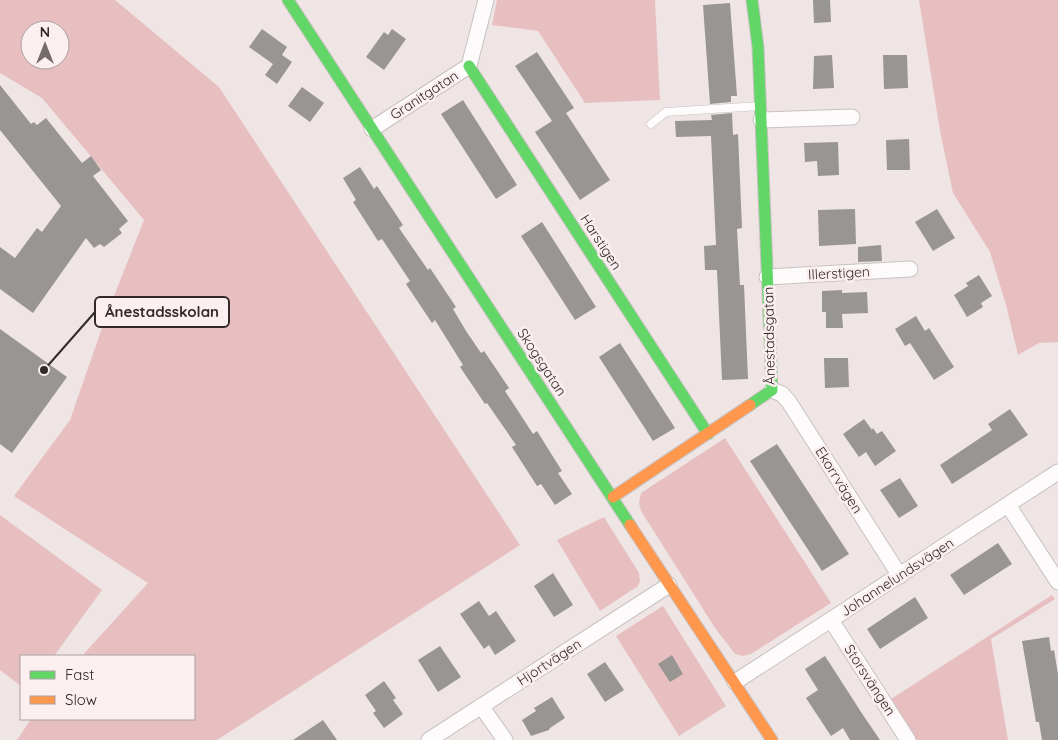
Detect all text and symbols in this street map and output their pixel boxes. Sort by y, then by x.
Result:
north arrow [20,20,70,70]
text: N [40,23,50,41]
street label: Granitgatan [387,66,461,124]
street label: Harstigen [576,211,626,273]
street label: Illerstigen [808,262,870,284]
street label: Ånestadsgatan [759,287,779,385]
callout: Ånestadsskolan [95,297,229,327]
text: Ånestadsskolan [105,302,219,321]
street label: Skogsgatan [513,325,571,399]
street label: Ekorrvägen [811,443,867,517]
street label: Johannelundsvägen [837,534,957,620]
street label: Hjortvägen [514,635,584,689]
street label: Storsvängen [840,641,900,719]
legend [20,655,195,720]
text: Fast [65,665,94,684]
text: Slow [65,690,97,709]

